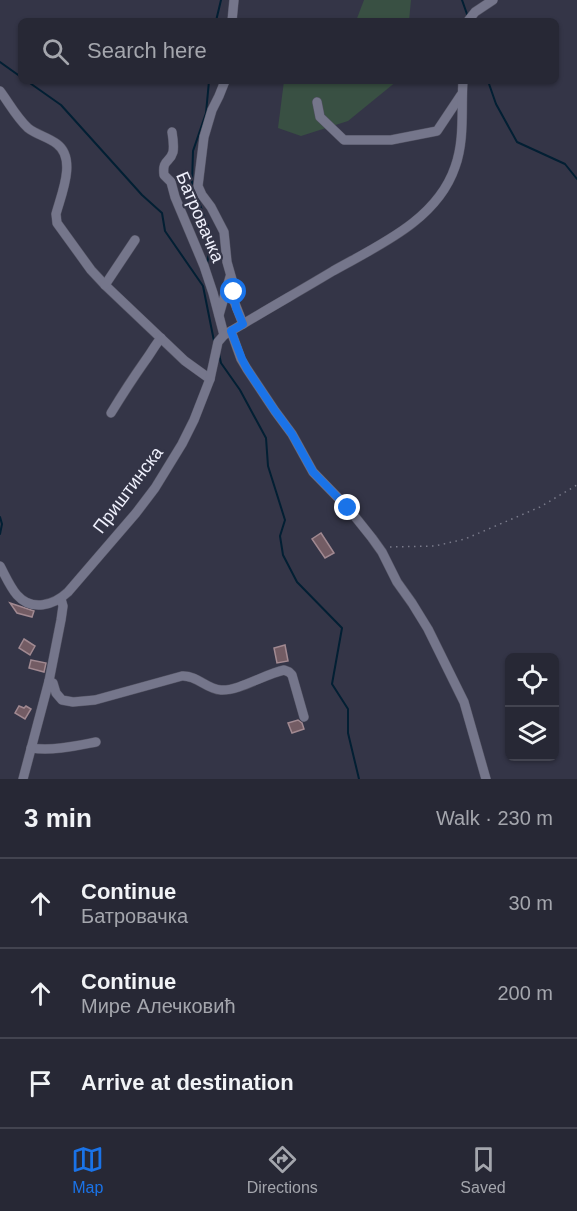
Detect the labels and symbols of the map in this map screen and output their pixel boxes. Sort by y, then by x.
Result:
street label: Батровачка [172,169,228,266]
route start [220,278,246,304]
street label: Приштинска [89,442,168,537]
route end [334,494,360,520]

